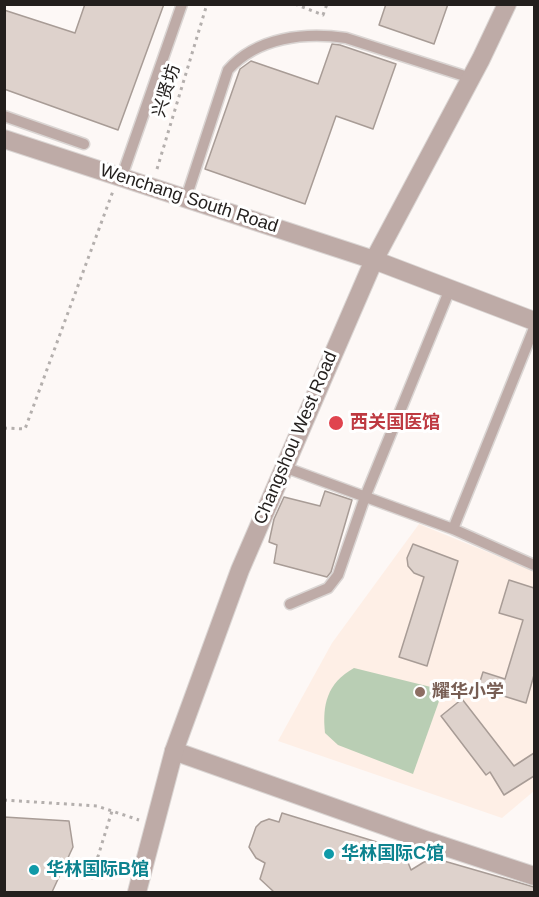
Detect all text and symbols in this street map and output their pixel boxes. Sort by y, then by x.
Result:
street label: 兴贤坊 [149,62,185,120]
street label: Wenchang South Road [97,160,281,238]
street label: Changshou West Road [250,348,342,528]
place label: 西关国医馆 [350,412,440,434]
marker: 西关国医馆 [327,414,345,432]
place label: 耀华小学 [432,681,504,703]
marker: 耀华小学 [413,685,427,699]
place label: 华林国际C馆 [341,843,444,865]
marker: 华林国际C馆 [322,847,336,861]
place label: 华林国际B馆 [46,859,149,881]
marker: 华林国际B馆 [27,863,41,877]

